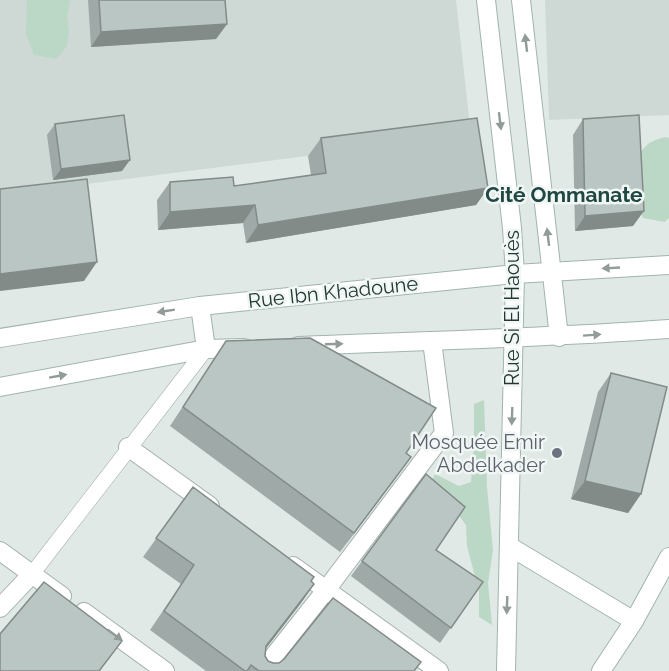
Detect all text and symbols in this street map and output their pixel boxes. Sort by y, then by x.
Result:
one-way arrow [521,34,531,53]
one-way arrow [495,111,505,130]
district label: Cité Ommanate [485,182,643,207]
one-way arrow [544,227,553,246]
street label: Rue Si El Haouès [500,230,524,386]
one-way arrow [601,263,620,272]
street label: Rue Ibn Khadoune [247,271,419,313]
one-way arrow [156,307,175,316]
one-way arrow [582,330,601,339]
one-way arrow [324,340,343,349]
one-way arrow [48,371,67,380]
one-way arrow [508,407,517,426]
place label: Mosquée Emir Abdelkader [411,430,545,477]
marker: Mosquée Emir Abdelkader [550,446,564,460]
one-way arrow [503,595,512,614]
one-way arrow [107,629,123,641]

